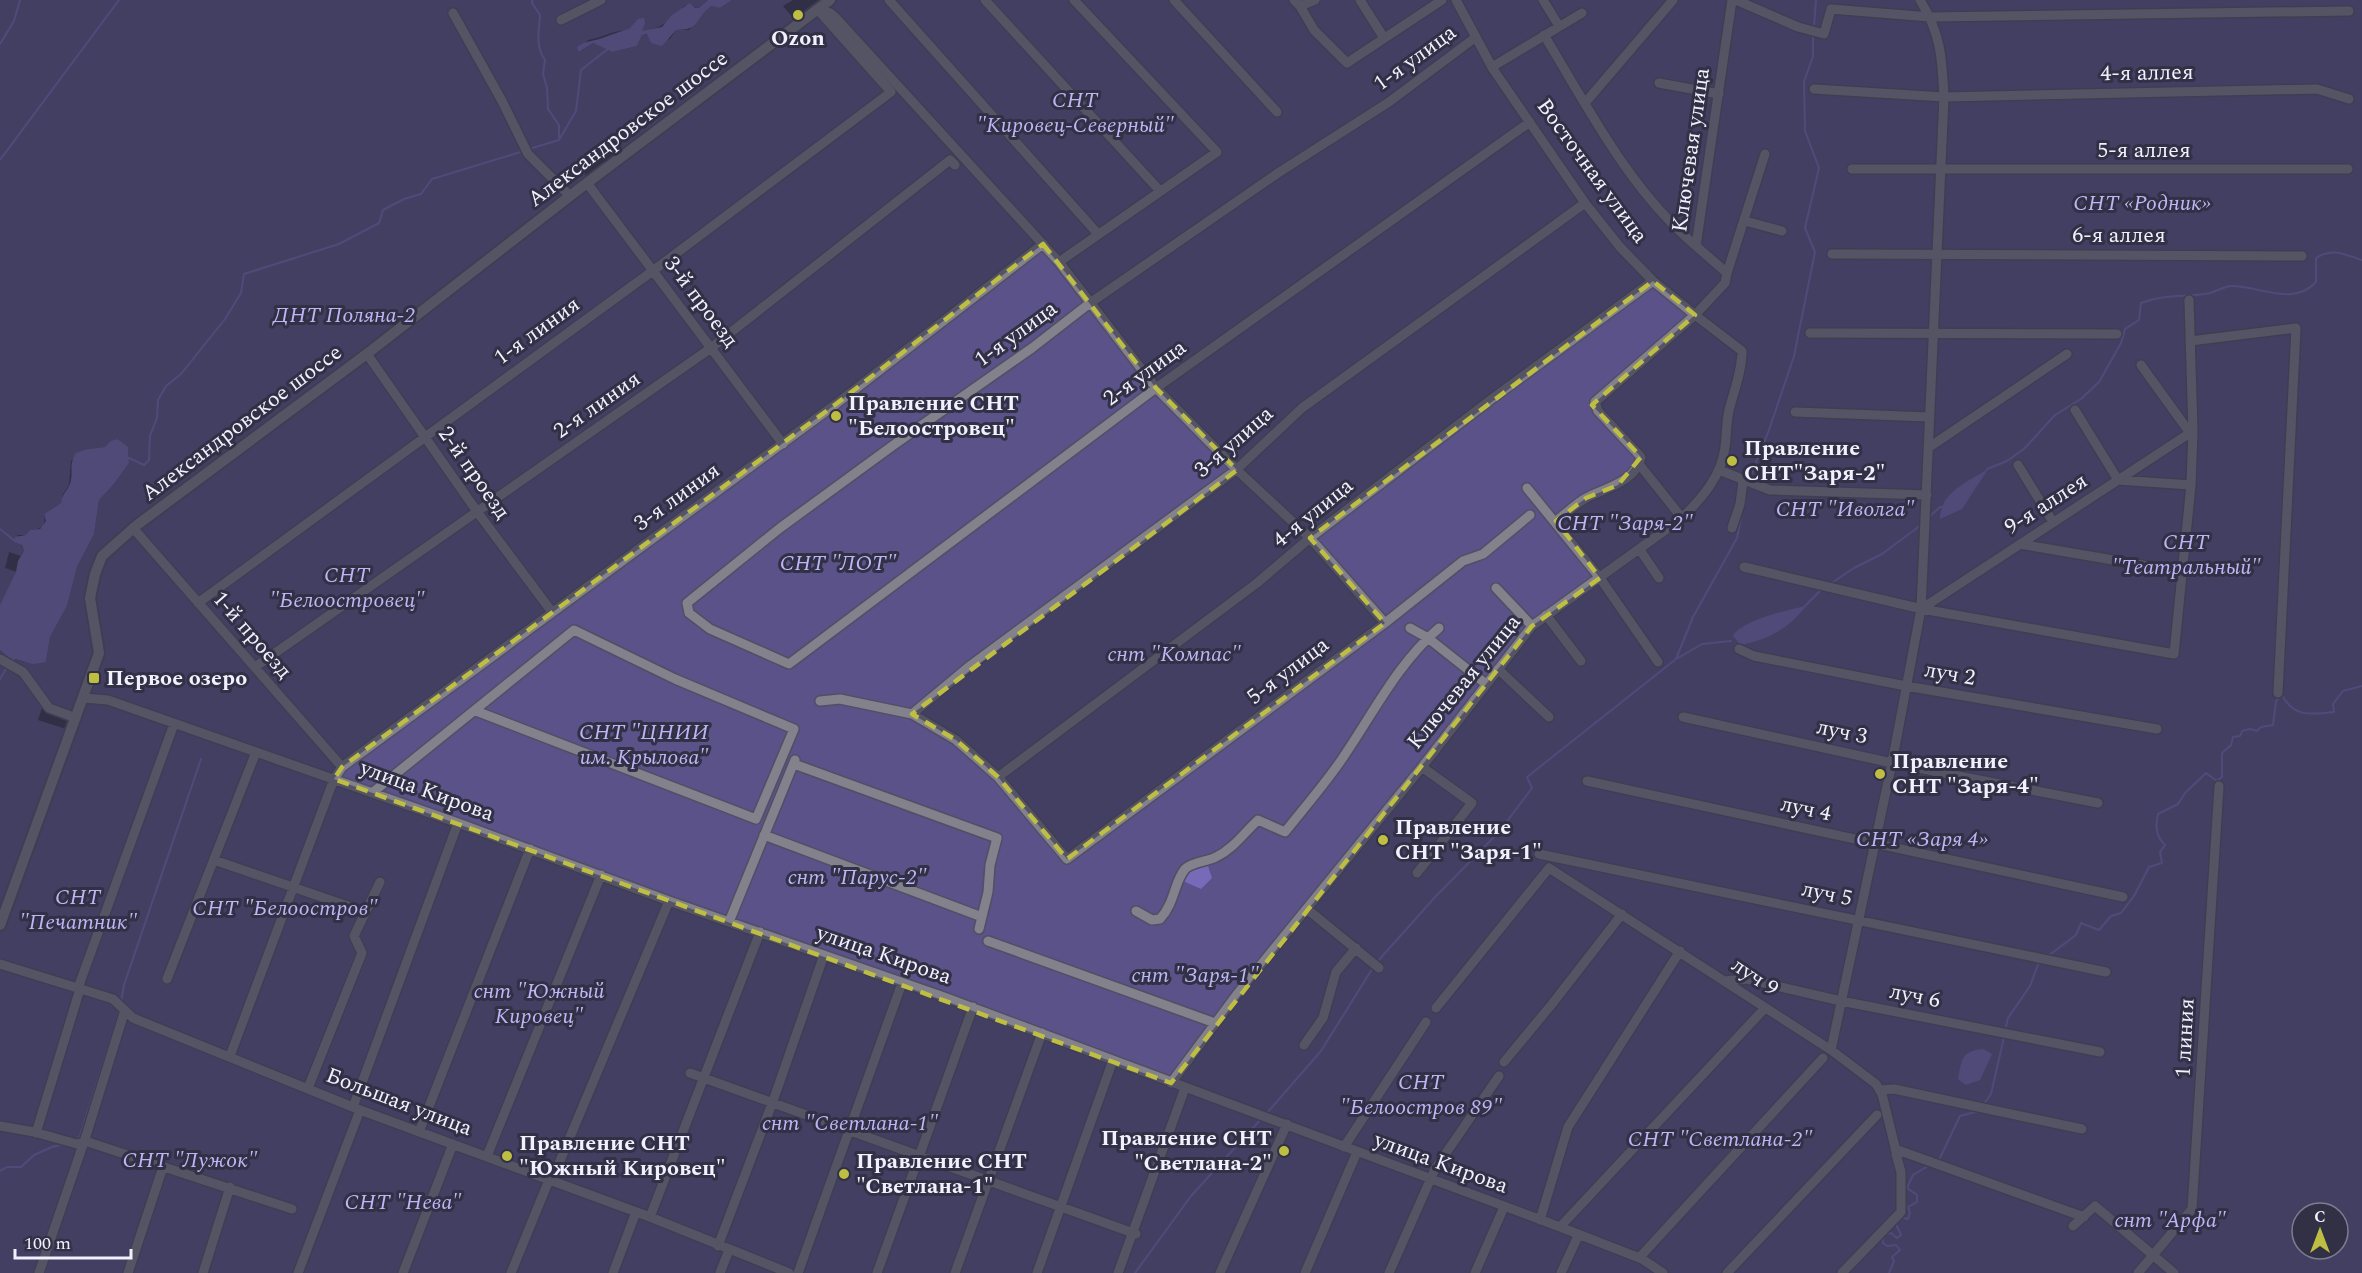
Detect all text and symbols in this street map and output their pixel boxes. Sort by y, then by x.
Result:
marker: Ozon [791,8,805,22]
street label: 1-я улица [1367,16,1464,100]
place label: Ozon [771,22,825,55]
street label: Александровское шоссе [521,42,735,216]
street label: 4-я аллея [2100,56,2194,90]
street label: Ключевая улица [1663,65,1719,234]
park label: СНТ "Кировец-Северный" [976,84,1174,142]
street label: Восточная улица [1528,92,1656,251]
street label: 5-я аллея [2097,134,2191,167]
park label: СНТ «Родник» [2073,187,2211,220]
street label: 6-я аллея [2072,219,2166,252]
street label: 3-й проезд [655,249,747,355]
street label: 1-я линия [487,288,587,374]
street label: 1-я улица [968,292,1065,376]
park label: ДНТ Поляна-2 [272,299,415,332]
street label: 2-я улица [1097,331,1194,415]
street label: Александровское шоссе [135,336,349,510]
street label: 2-я линия [547,363,647,447]
place label: Правление СНТ "Белоостровец" [848,387,1019,445]
street label: 3-я улица [1187,398,1281,486]
marker: Правление СНТ "Белоостровец" [829,409,843,423]
street label: 2-й проезд [430,419,518,527]
place label: Правление СНТ"Заря-2" [1744,432,1885,490]
street label: 3-я линия [627,454,727,540]
marker: Правление СНТ"Заря-2" [1725,454,1739,468]
street label: 9-я аллея [1998,465,2094,543]
street label: 4-я улица [1265,470,1361,556]
park label: СНТ "Иволга" [1776,493,1914,526]
park label: СНТ "Заря-2" [1557,507,1693,540]
park label: СНТ "Театральный" [2111,526,2261,584]
park label: СНТ "ЛОТ" [780,547,896,580]
park label: СНТ "Белоостровец" [269,559,425,617]
street label: 1-й проезд [204,584,300,686]
street label: Ключевая улица [1399,607,1529,757]
street label: 5-я улица [1240,629,1336,713]
park label: снт "Компас" [1107,638,1241,671]
street label: луч 2 [1922,653,1978,695]
place label: Первое озеро [106,662,247,695]
marker: Первое озеро [87,671,101,685]
street label: луч 3 [1814,711,1870,753]
park label: СНТ "ЦНИИ им. Крылова" [579,716,710,774]
place label: Правление СНТ "Заря-4" [1892,745,2039,803]
street label: улица Кирова [354,751,499,831]
marker: Правление СНТ "Заря-4" [1873,767,1887,781]
street label: луч 4 [1778,788,1834,830]
place label: Правление СНТ "Заря-1" [1395,811,1542,869]
park label: СНТ «Заря 4» [1856,823,1988,856]
marker: Правление СНТ "Заря-1" [1376,833,1390,847]
park label: снт "Парус-2" [787,861,927,894]
street label: луч 5 [1799,873,1855,915]
park label: СНТ "Печатник" [19,881,137,939]
park label: СНТ "Белоостров" [192,892,378,925]
street label: улица Кирова [811,916,956,994]
street label: луч 9 [1725,949,1785,1005]
park label: снт "Заря-1" [1131,959,1259,992]
park label: снт "Южный Кировец" [473,975,605,1033]
street label: луч 6 [1887,975,1943,1017]
street label: 1 линия [2166,997,2204,1079]
street label: Большая улица [321,1059,477,1145]
park label: СНТ "Белоостров 89" [1340,1066,1502,1124]
park label: снт "Светлана-1" [762,1107,938,1140]
place label: Правление СНТ "Светлана-2" [1101,1122,1272,1180]
street label: улица Кирова [1368,1123,1513,1203]
park label: СНТ "Светлана-2" [1628,1123,1812,1156]
place label: Правление СНТ "Южный Кировец" [519,1127,726,1185]
park label: СНТ "Лужок" [122,1144,258,1177]
marker: Правление СНТ "Светлана-2" [1277,1144,1291,1158]
place label: Правление СНТ "Светлана-1" [856,1145,1027,1203]
marker: Правление СНТ "Южный Кировец" [500,1149,514,1163]
marker: Правление СНТ "Светлана-1" [837,1167,851,1181]
park label: СНТ "Нева" [344,1186,462,1219]
north arrow [2290,1201,2350,1261]
park label: снт "Арфа" [2114,1204,2226,1237]
text: С [2314,1205,2326,1229]
scale bar [15,1222,130,1260]
text: 100 m [24,1230,71,1257]

